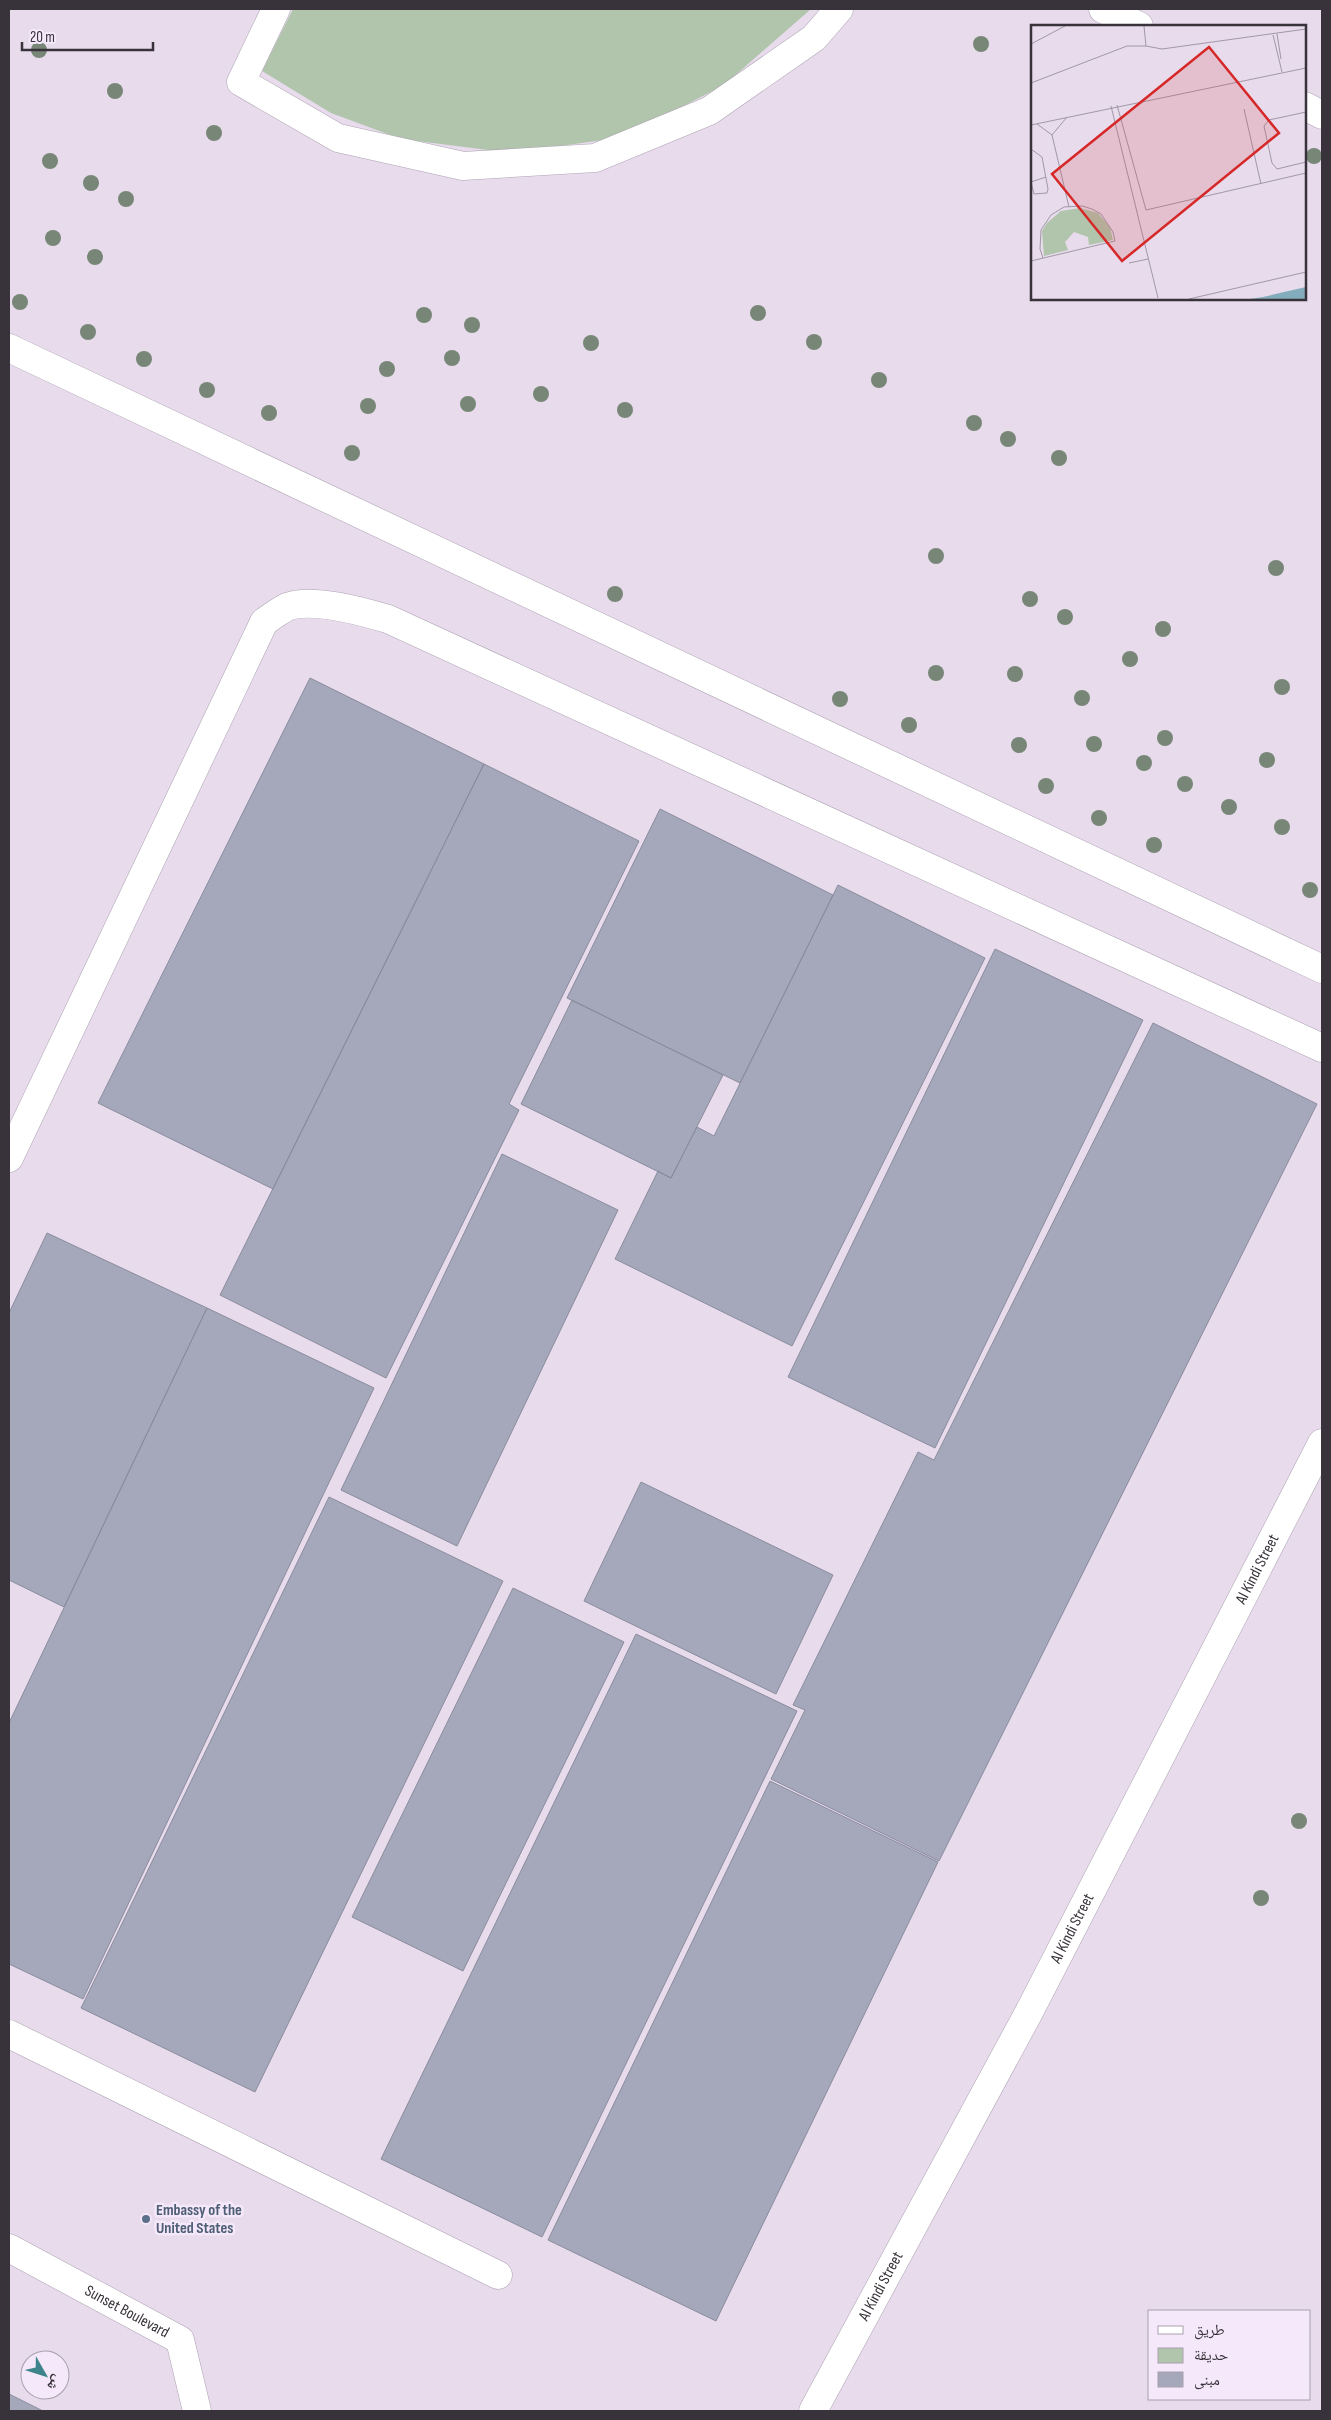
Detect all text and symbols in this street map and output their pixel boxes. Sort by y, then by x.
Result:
scale bar [22,20,154,52]
inset map [1031,25,1306,300]
text: 20 m [30,28,55,47]
street label: Al Kindi Street [1231,1531,1283,1608]
street label: Al Kindi Street [1046,1890,1098,1967]
place label: Embassy of the United States [156,2201,242,2238]
marker: Embassy of the United States [140,2213,152,2225]
street label: Al Kindi Street [854,2248,907,2325]
street label: Sunset Boulevard [82,2281,172,2342]
legend [1148,2310,1311,2400]
text: طريق [1194,2321,1225,2340]
text: حديقة [1194,2346,1229,2365]
north arrow [20,2350,70,2400]
text: مبنى [1194,2371,1220,2390]
text: ش [43,2372,66,2394]

